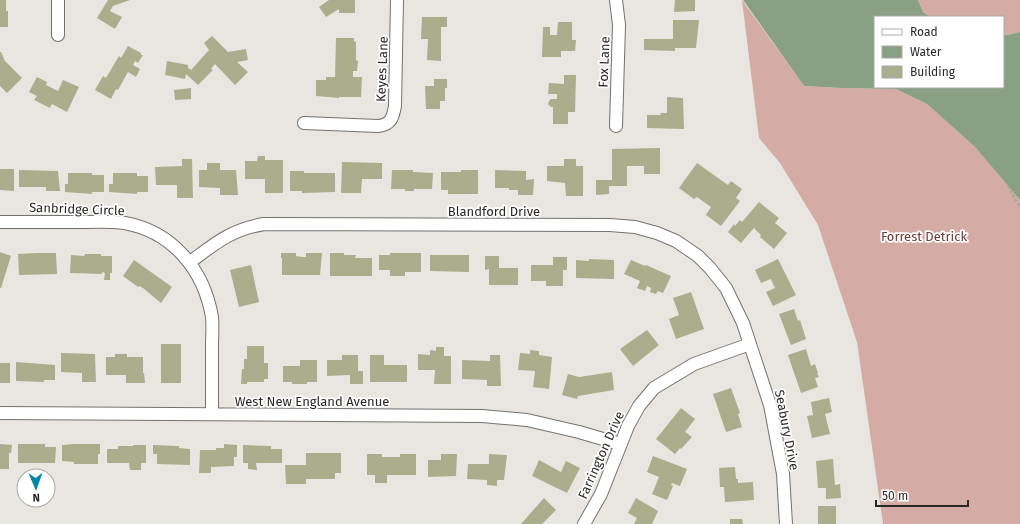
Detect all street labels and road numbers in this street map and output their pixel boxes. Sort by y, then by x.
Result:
street label: Keyes Lane [373,36,391,102]
street label: Fox Lane [596,36,612,88]
street label: Sanbridge Circle [29,200,125,218]
street label: Blandford Drive [448,204,540,219]
street label: Seabury Drive [772,388,802,472]
street label: West New England Avenue [235,394,389,409]
street label: Farrington Drive [575,409,627,501]

